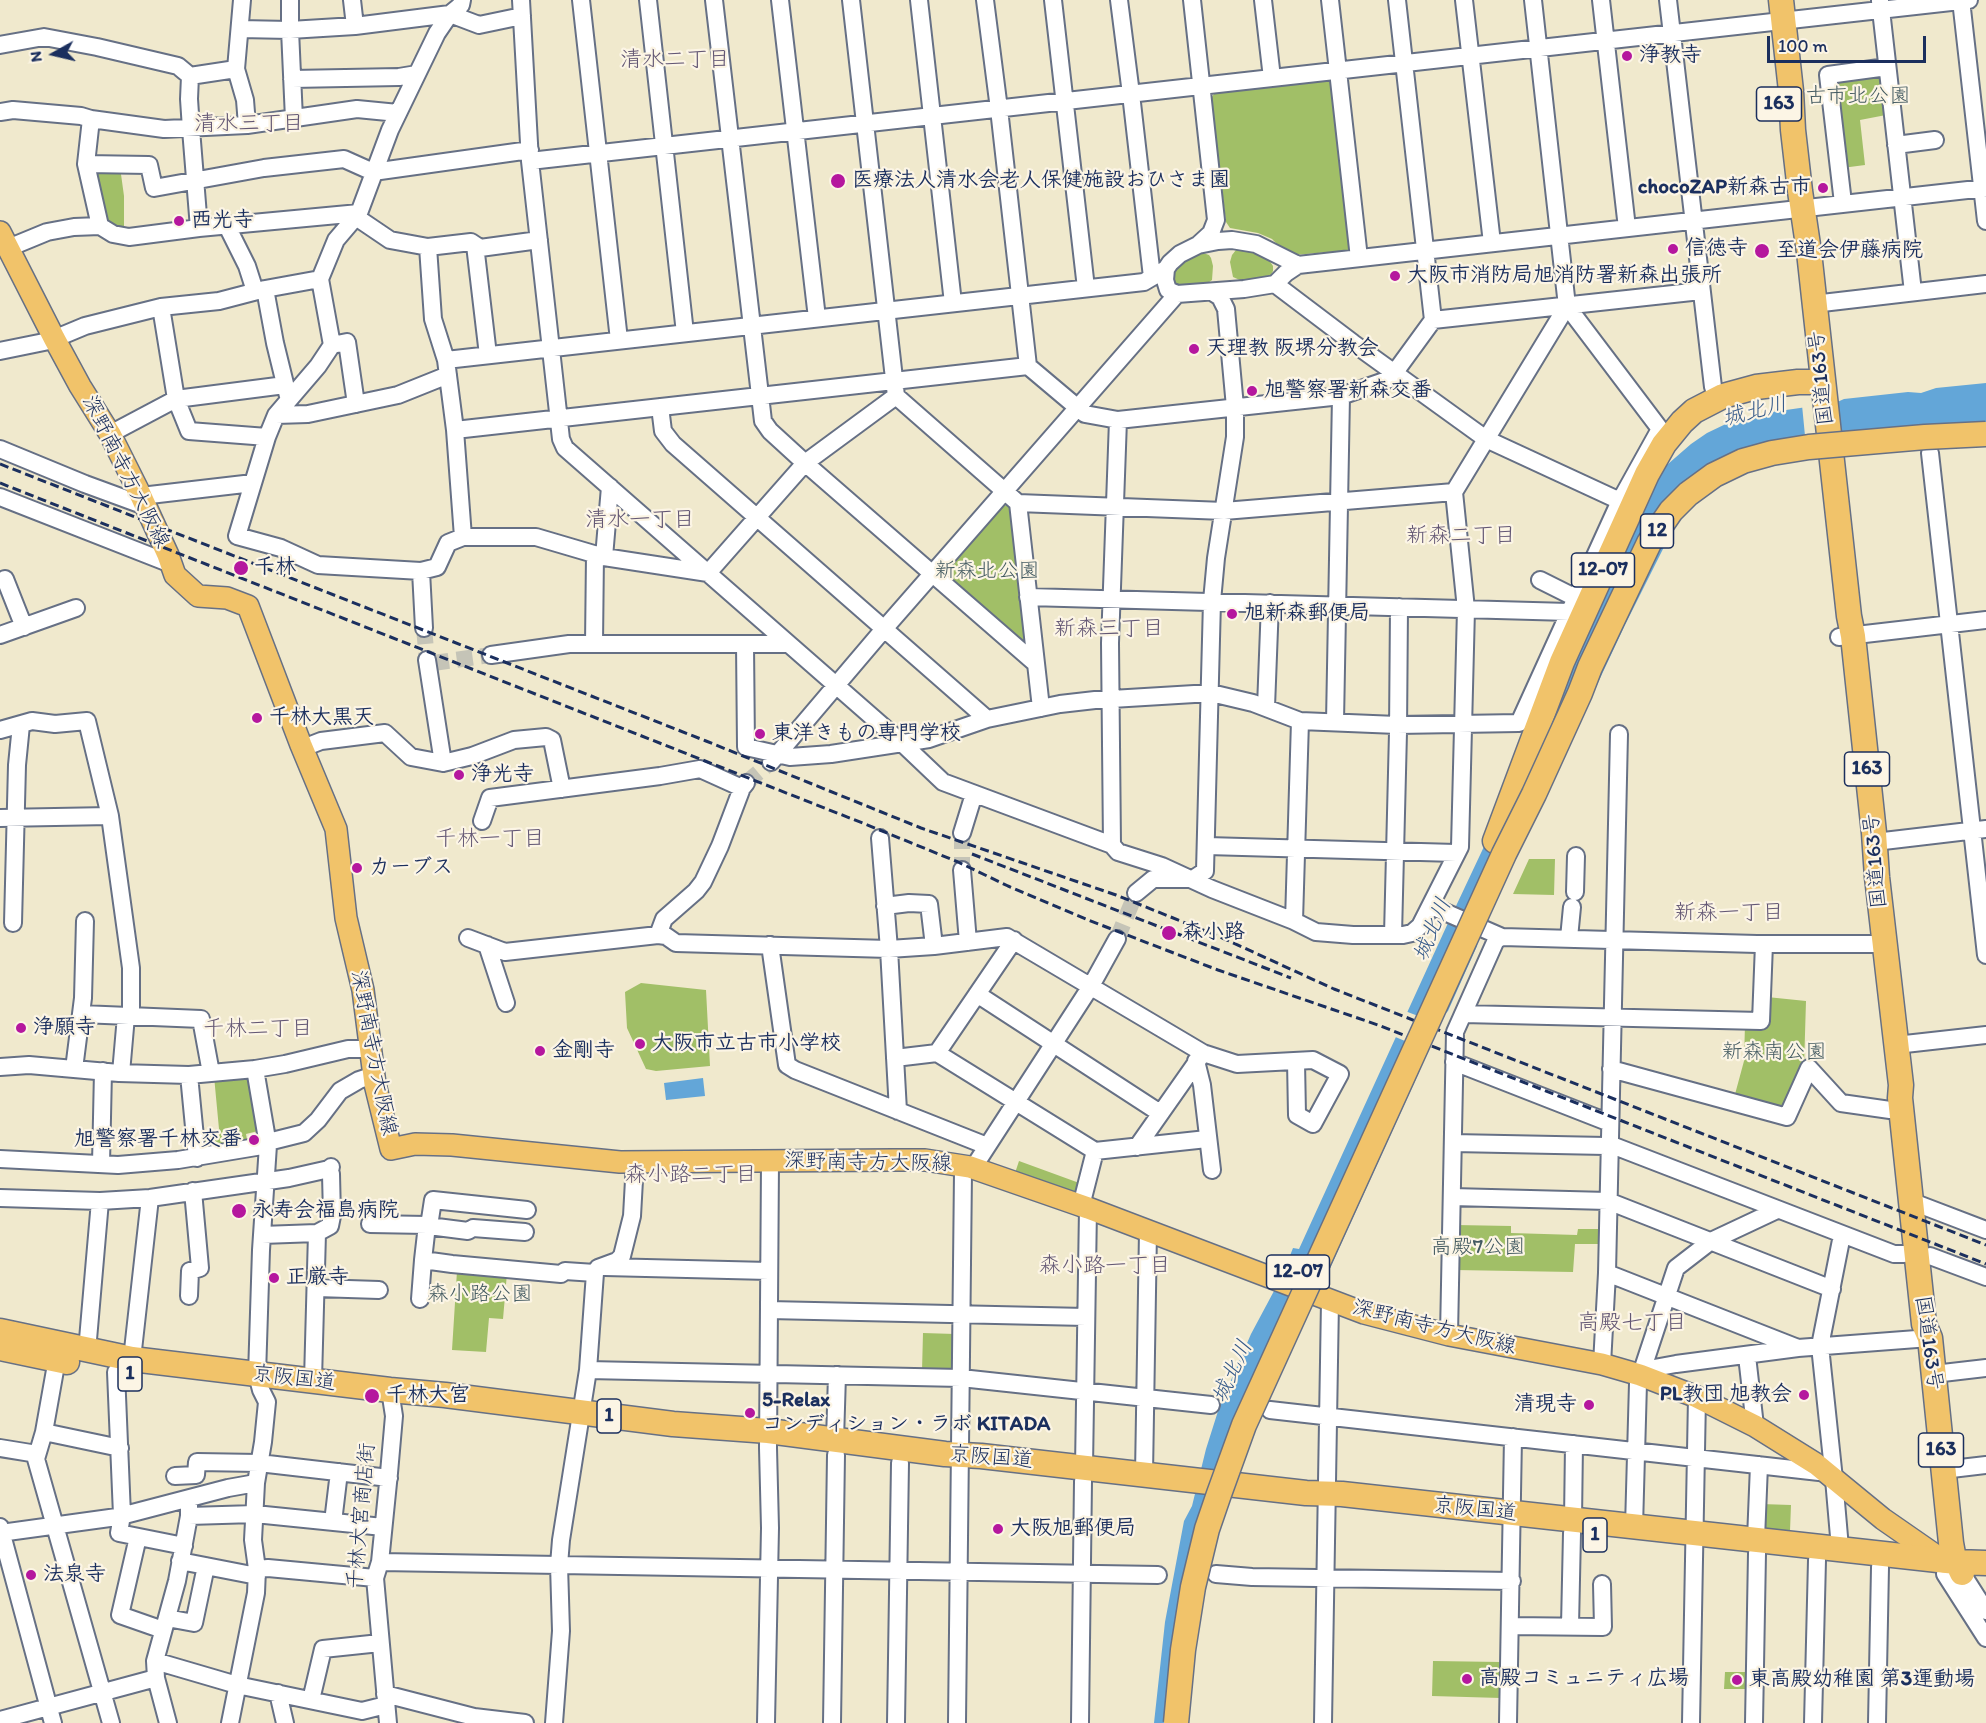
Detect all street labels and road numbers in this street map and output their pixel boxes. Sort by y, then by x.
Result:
road number: 163 [1756,87,1802,121]
street label: 国道163号 [1804,329,1840,427]
street label: 深野南寺方大阪線 [76,391,174,553]
road number: 12 [1640,514,1674,548]
road number: 12-07 [1572,553,1634,587]
road number: 163 [1844,752,1890,786]
street label: 国道163号 [1859,812,1893,910]
street label: 深野南寺方大阪線 [345,968,401,1138]
street label: 深野南寺方大阪線 [784,1149,952,1177]
road number: 12-07 [1266,1255,1330,1289]
street label: 国道163号 [1909,1294,1947,1392]
street label: 深野南寺方大阪線 [1349,1295,1519,1361]
road number: 1 [118,1357,142,1391]
street label: 京阪国道 [251,1361,337,1397]
road number: 1 [597,1399,621,1433]
road number: 163 [1918,1433,1964,1467]
street label: 千林大宮商店街 [343,1442,381,1590]
street label: 京阪国道 [948,1442,1034,1474]
street label: 京阪国道 [1432,1493,1518,1527]
road number: 1 [1583,1518,1607,1552]

